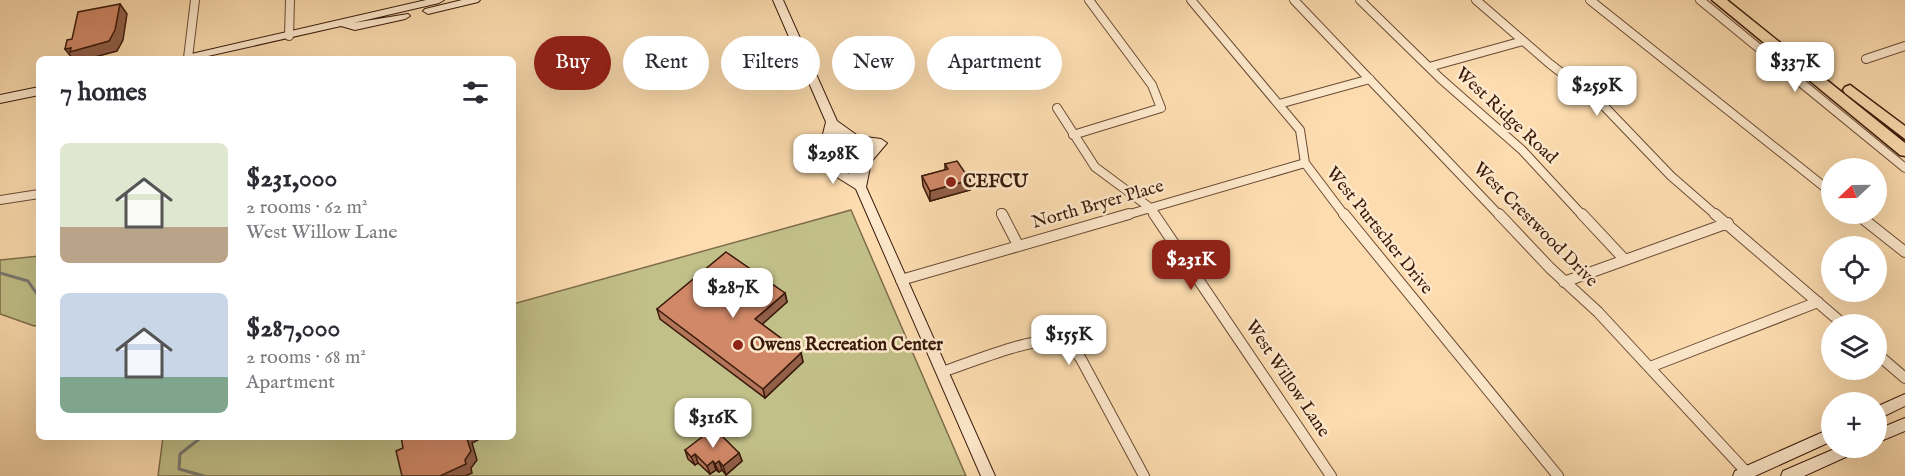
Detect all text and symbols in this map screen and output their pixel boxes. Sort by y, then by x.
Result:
chip: Buy [534,36,611,90]
chip: Rent [623,36,709,90]
chip: Filters [721,36,820,90]
chip: New [832,36,915,90]
chip: Apartment [927,36,1062,90]
pin: $337K [1753,42,1837,93]
text: $337K [1770,49,1820,74]
street label: West Ridge Road [1450,63,1562,170]
pin: $259K [1555,66,1639,117]
text: $259K [1572,73,1622,98]
text: 7 homes [60,76,147,109]
icon: filters [459,76,492,109]
pin: $298K [791,134,875,185]
text: $298K [807,141,859,166]
street label: West Crestwood Drive [1468,158,1602,292]
north arrow [1821,158,1887,224]
map controls [1821,158,1887,458]
text: $231,000 [246,162,337,195]
street label: West Purtscher Drive [1320,162,1438,300]
icon: home [108,167,180,239]
place label: CEFCU [963,171,1029,194]
marker: CEFCU [944,175,958,189]
street label: North Bryer Place [1029,175,1167,235]
text: 2 rooms · 62 m² [246,195,368,220]
text: West Willow Lane [246,220,398,245]
button: locate [1821,236,1887,302]
pin: $231K [1149,240,1233,291]
text: $231K [1166,247,1216,272]
pin: $287K [691,268,775,319]
text: $287K [707,275,759,300]
text: $287,000 [246,312,340,345]
button: layers [1821,314,1887,380]
pin: $155K [1027,315,1111,366]
street label: West Willow Lane [1239,316,1335,442]
icon: home [108,317,180,389]
text: $155K [1045,322,1093,347]
place label: Owens Recreation Center [750,334,943,357]
marker: Owens Recreation Center [731,338,745,352]
text: 2 rooms · 68 m² [246,345,366,370]
text: Apartment [246,370,335,395]
button: + [1821,392,1887,458]
pin: $316K [671,398,755,449]
text: $316K [689,405,737,430]

